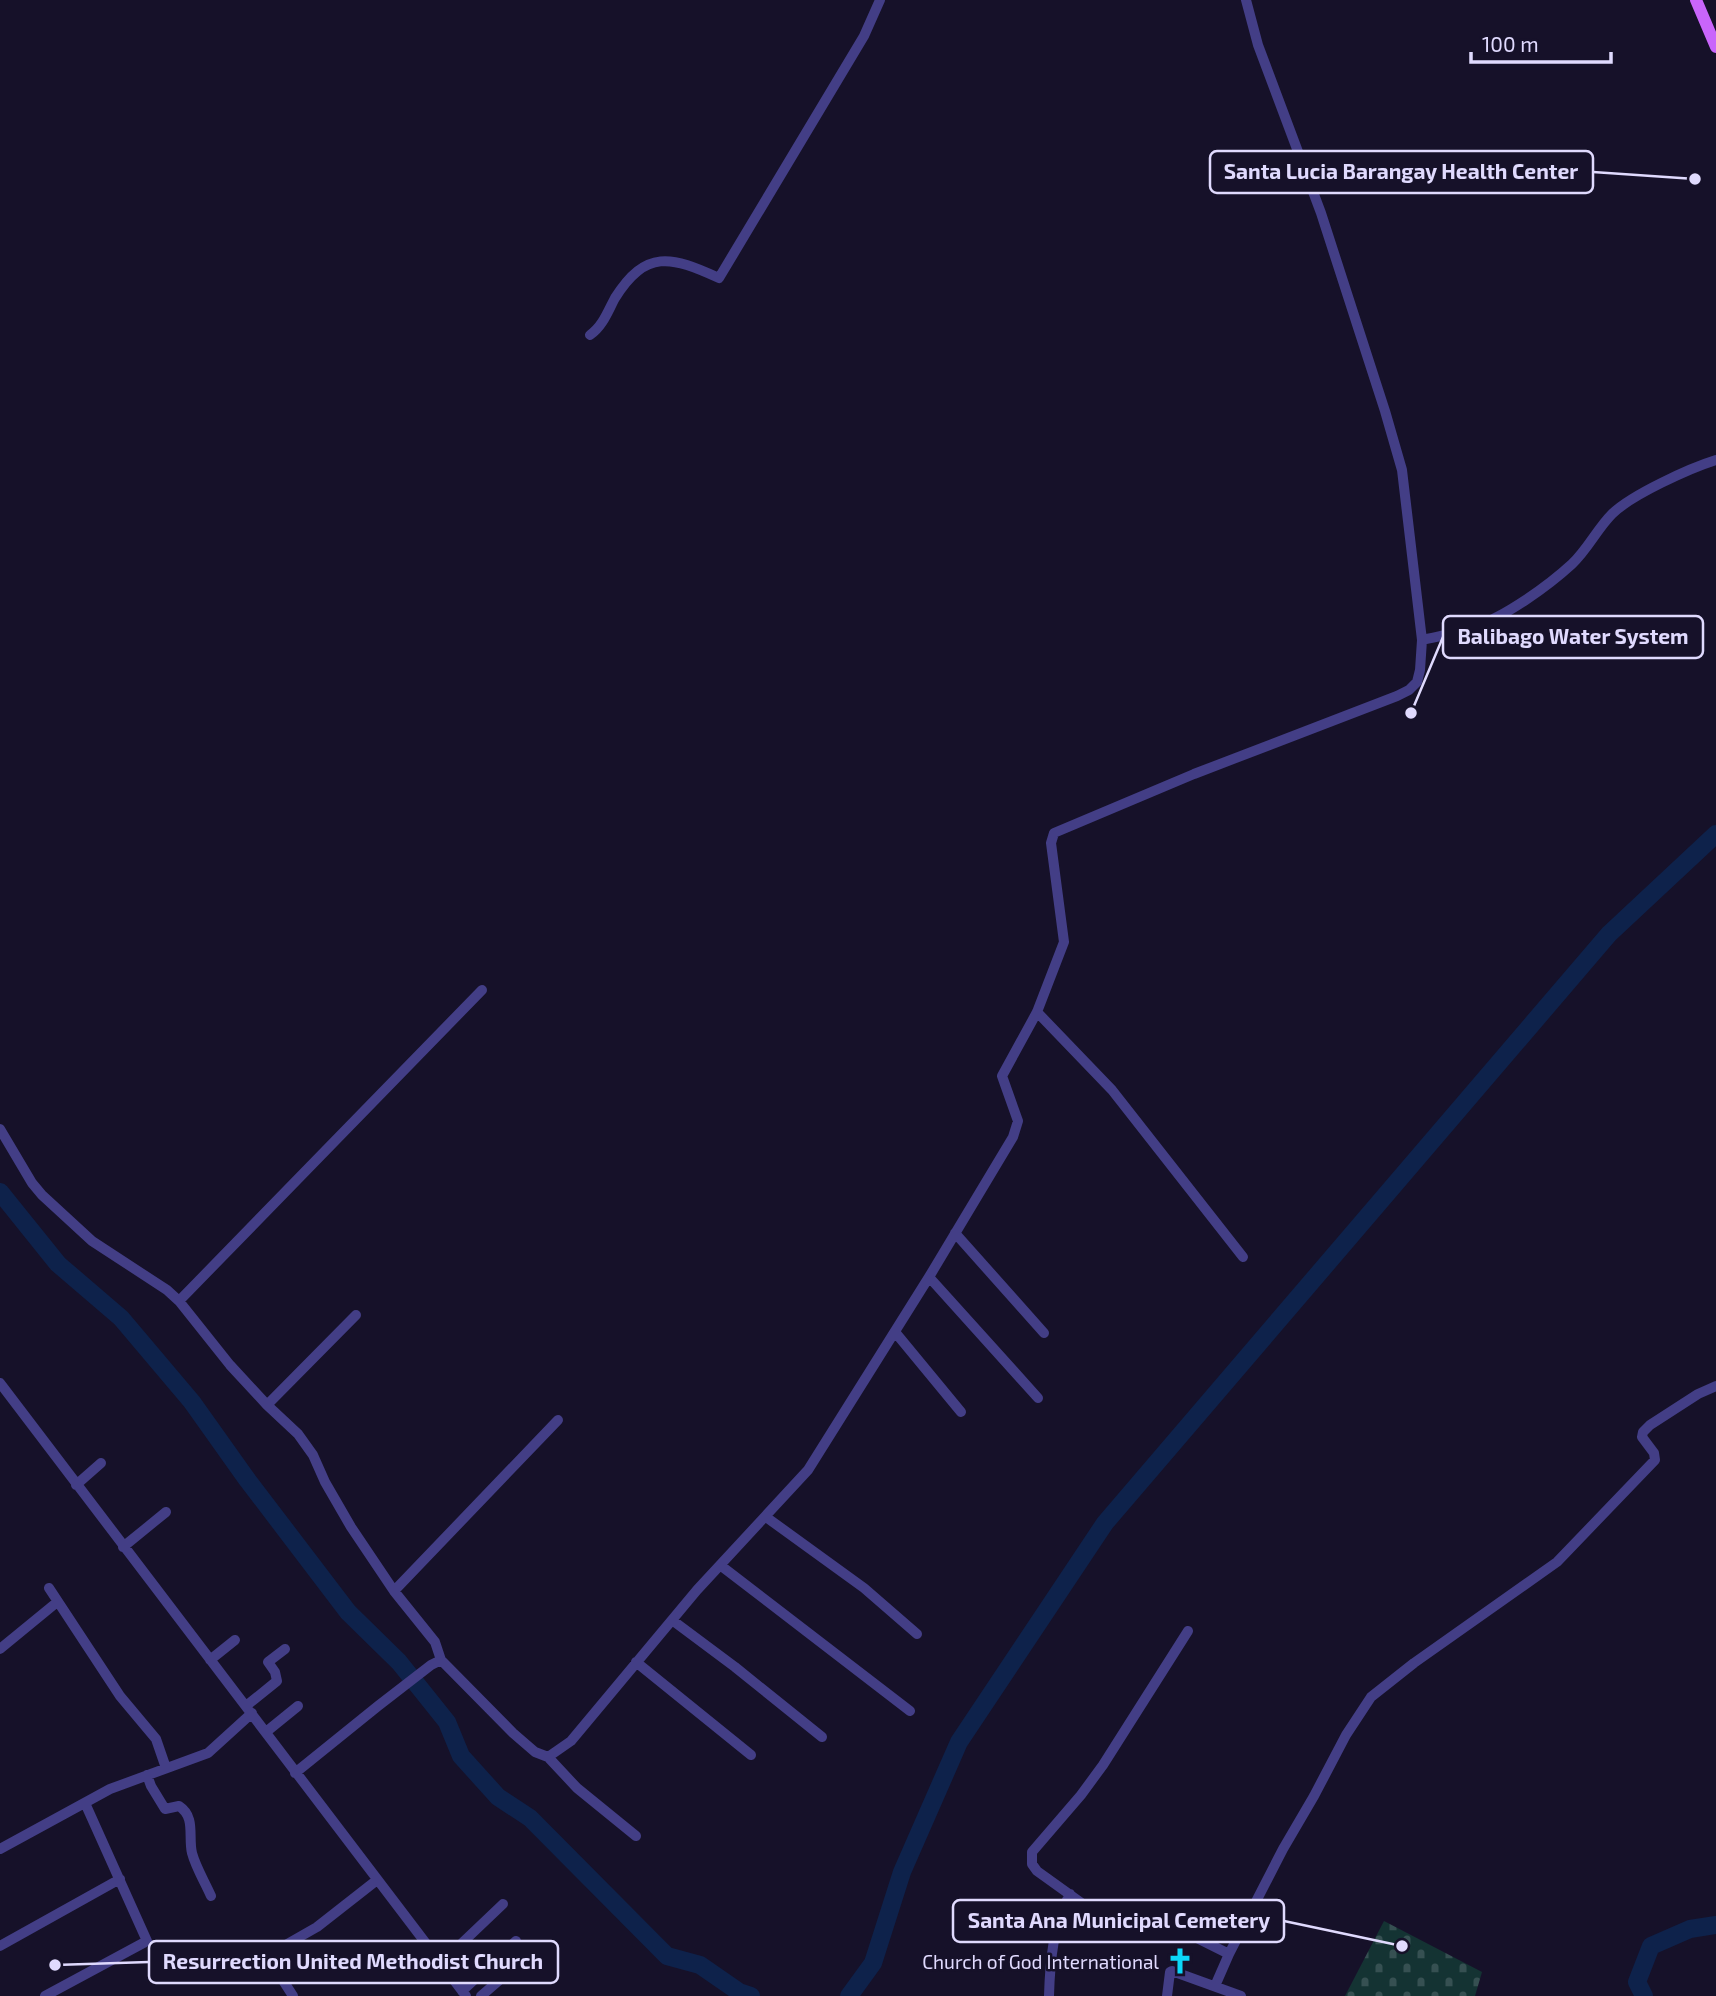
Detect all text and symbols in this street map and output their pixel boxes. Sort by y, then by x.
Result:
scale bar [1471,21,1611,65]
text: 100 m [1482,31,1539,56]
callout: Santa Lucia Barangay Health Center [1210,151,1593,193]
text: Santa Lucia Barangay Health Center [1224,158,1578,184]
callout: Balibago Water System [1443,616,1703,658]
text: Balibago Water System [1457,623,1689,649]
callout: Santa Ana Municipal Cemetery [953,1900,1284,1942]
text: Santa Ana Municipal Cemetery [968,1907,1270,1933]
callout: Resurrection United Methodist Church [149,1941,558,1983]
church icon: Church of God International [1165,1946,1195,1976]
text: Resurrection United Methodist Church [163,1948,543,1973]
place label: Church of God International [922,1950,1159,1973]

